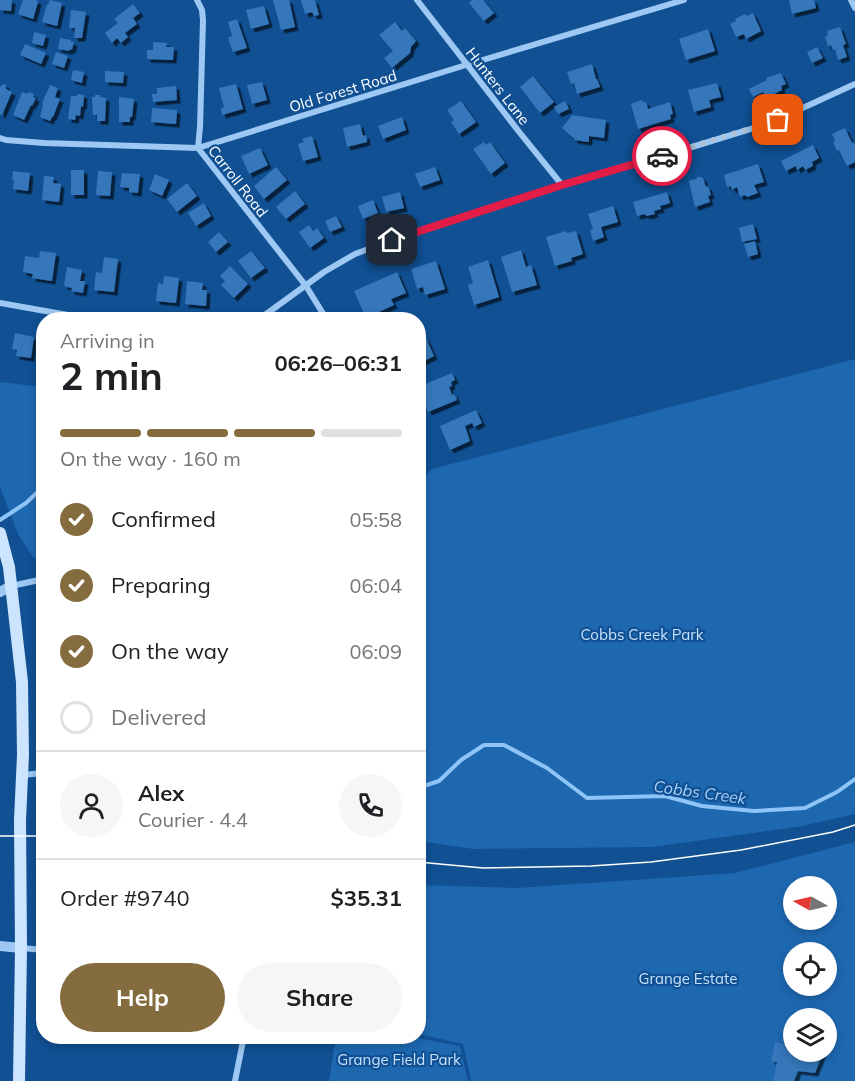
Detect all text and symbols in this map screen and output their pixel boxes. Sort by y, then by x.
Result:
street label: Hunters Lane [462,43,534,129]
street label: Old Forest Road [287,66,399,116]
pin [752,94,803,145]
icon: bag [761,103,794,136]
courier [632,126,692,186]
icon: car [646,140,679,173]
street label: Carroll Road [204,141,272,221]
pin [366,214,417,265]
icon: home [375,223,408,256]
text: Arriving in [60,328,155,353]
text: 06:26–06:31 [274,349,402,377]
text: 2 min [60,351,163,400]
text: On the way · 160 m [60,446,241,471]
icon: check [60,503,93,536]
text: Confirmed [111,505,216,533]
text: 05:58 [349,507,402,532]
icon: check [60,569,93,602]
text: Preparing [111,571,211,599]
text: 06:04 [349,573,402,598]
park label: Cobbs Creek Park [581,625,704,644]
icon: check [60,635,93,668]
text: On the way [111,637,229,665]
text: 06:09 [349,639,402,664]
text: Delivered [111,703,206,731]
button: person [60,774,123,837]
button: phone [339,774,402,837]
water label: Cobbs Creek [652,776,748,808]
text: Alex [138,779,184,807]
text: Courier · 4.4 [138,807,248,832]
north arrow [783,876,837,930]
map controls [783,876,837,1062]
text: Order #9740 [60,884,190,912]
text: $35.31 [331,884,402,912]
button: locate [783,942,837,996]
button: Help [60,963,225,1032]
button: Share [237,963,402,1032]
park label: Grange Estate [639,969,737,988]
button: layers [783,1008,837,1062]
park label: Grange Field Park [337,1050,461,1069]

